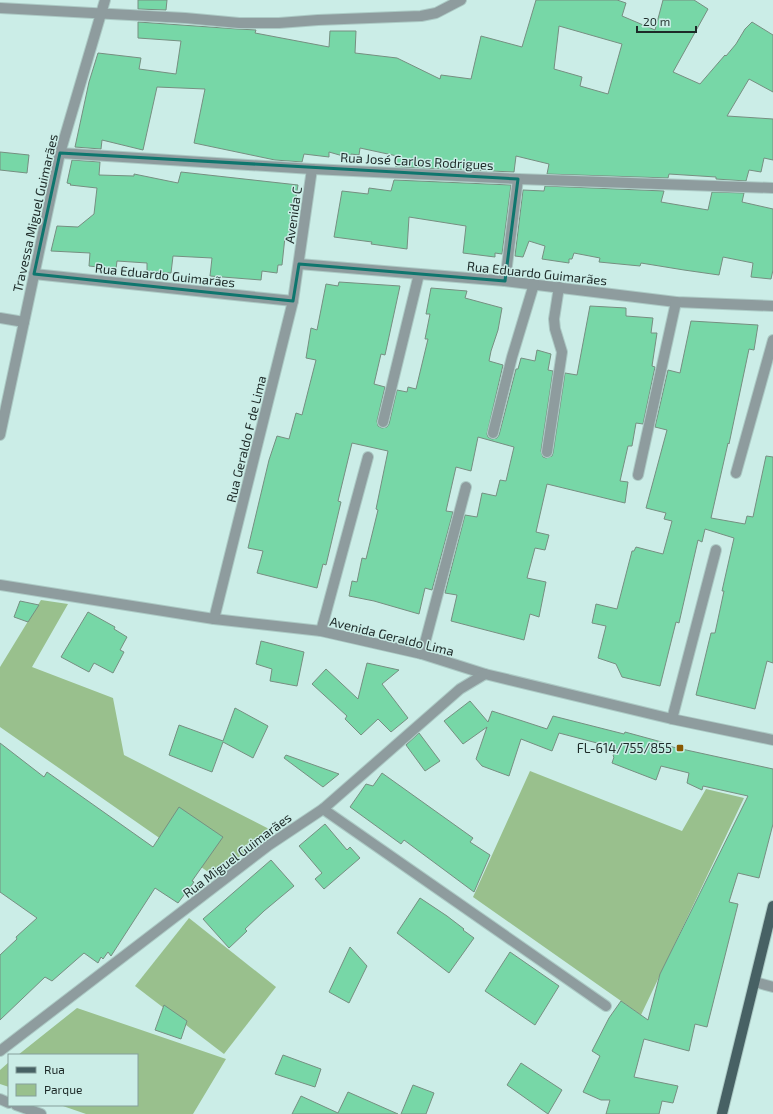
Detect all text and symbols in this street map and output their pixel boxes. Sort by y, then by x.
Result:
scale bar [637,8,696,34]
text: 20 m [643,14,670,28]
street label: Travessa Miguel Guimarães [9,132,61,294]
street label: Rua José Carlos Rodrigues [340,149,494,173]
street label: Avenida C [281,186,305,244]
street label: Rua Eduardo Guimarães [466,258,608,288]
street label: Rua Eduardo Guimarães [94,260,236,290]
street label: Rua Geraldo F de Lima [223,374,269,504]
street label: Avenida Geraldo Lima [328,613,456,659]
place label: FL-614/755/855 [577,740,672,756]
marker: FL-614/755/855 [675,743,685,753]
street label: Rua Miguel Guimarães [180,809,294,901]
legend [8,1054,138,1106]
text: Rua [44,1062,65,1076]
text: Parque [44,1082,82,1096]

